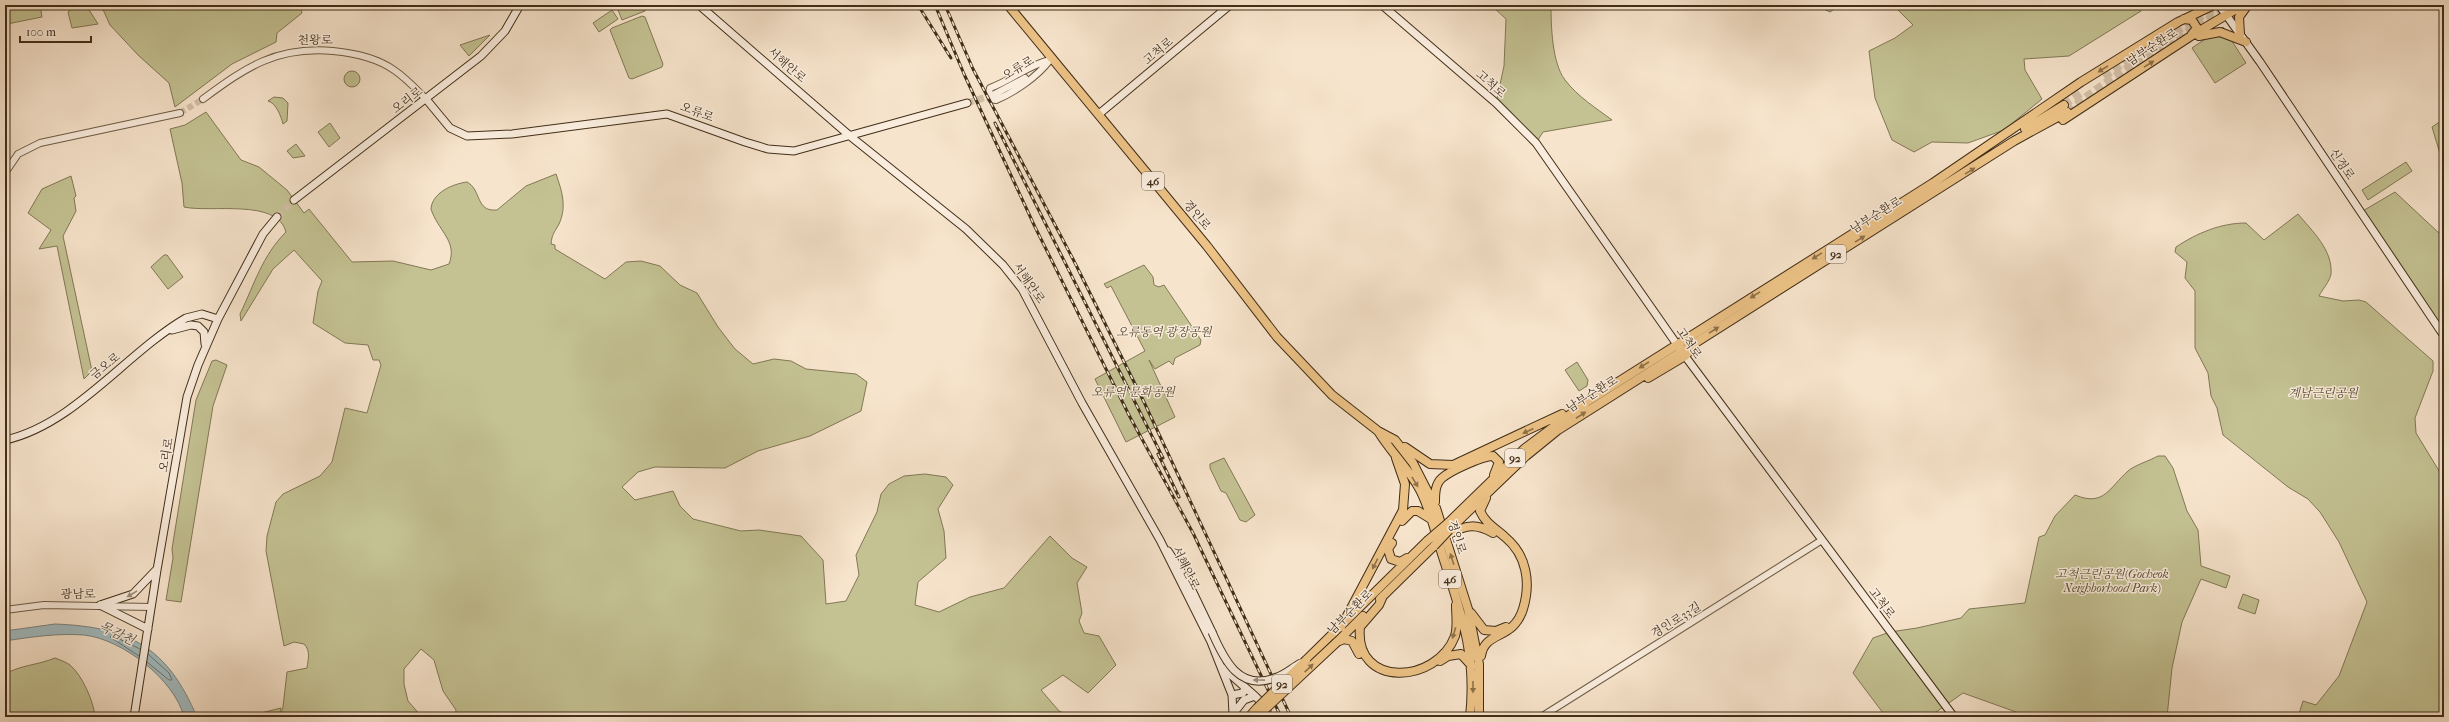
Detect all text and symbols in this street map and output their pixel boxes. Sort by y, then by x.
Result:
scale bar [20,18,91,44]
text: 100 m [26,25,56,39]
street label: 남부순환로 [2124,25,2180,69]
street label: 천왕로 [298,33,333,47]
street label: 고척로 [1140,34,1176,68]
street label: 서해안로 [765,45,809,86]
street label: 오류로 [999,53,1037,83]
one-way arrow [2144,60,2155,67]
one-way arrow [2098,65,2108,73]
street label: 고척로 [1473,67,1509,101]
street label: 오리로 [389,84,425,116]
street label: 오류로 [678,99,716,125]
street label: 신정로 [2326,146,2358,183]
one-way arrow [1965,167,1976,174]
road number: 46 [1142,172,1164,190]
street label: 남부순환로 [1848,193,1905,236]
street label: 경인로 [1180,197,1214,233]
one-way arrow [1854,236,1866,243]
road number: 92 [1826,245,1846,263]
one-way arrow [1812,252,1822,260]
street label: 서해안로 [1010,260,1048,306]
one-way arrow [1750,291,1760,299]
park label: 오류동역 광장공원 [1116,325,1213,339]
street label: 고척로 [1673,325,1705,362]
one-way arrow [1708,327,1720,334]
street label: 금오로 [87,349,123,382]
one-way arrow [1638,362,1650,369]
street label: 남부순환로 [1564,372,1621,415]
park label: 오류역 문화공원 [1091,385,1176,399]
park label: 계남근린공원 [2288,386,2359,400]
one-way arrow [1575,411,1587,418]
one-way arrow [1522,428,1534,434]
street label: 오리로 [156,436,176,473]
road number: 92 [1505,449,1525,467]
one-way arrow [1412,476,1419,488]
street label: 경인로 [1445,518,1469,556]
street label: 서해안로 [1170,544,1203,592]
one-way arrow [1449,553,1455,565]
one-way arrow [1372,559,1379,570]
park label: 고척근린공원(Gocheok Neighborhood Park) [2055,567,2169,595]
road number: 46 [1439,570,1461,588]
street label: 고척로 [1866,585,1898,621]
street label: 남부순환로 [1325,586,1376,637]
street label: 광남로 [61,587,96,601]
one-way arrow [126,591,138,598]
street label: 경인로33길 [1648,599,1704,641]
water label: 목감천 [97,618,139,648]
one-way arrow [1451,627,1457,640]
one-way arrow [1304,664,1314,673]
road number: 92 [1272,675,1292,693]
one-way arrow [1252,677,1265,683]
one-way arrow [1470,681,1476,694]

